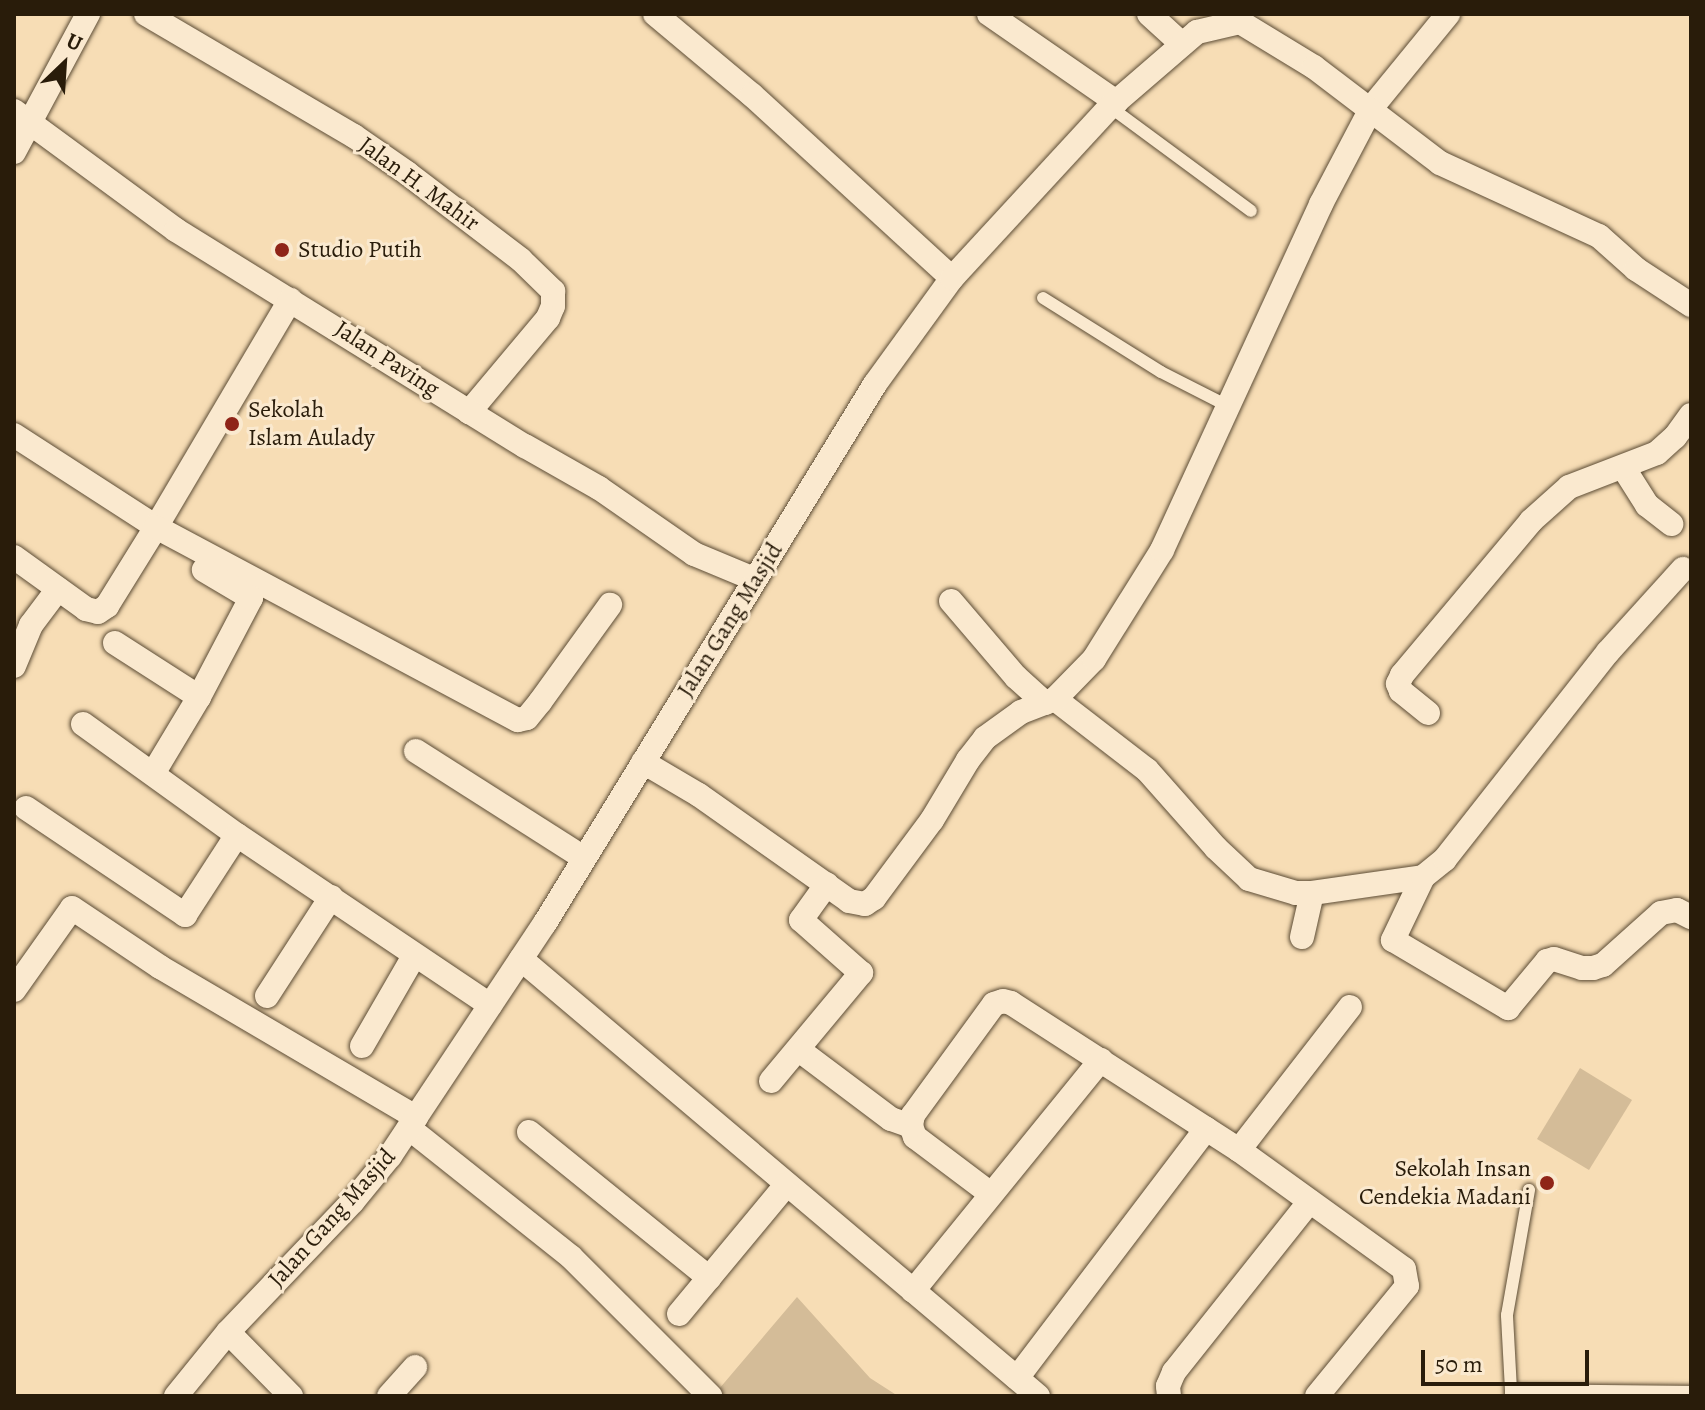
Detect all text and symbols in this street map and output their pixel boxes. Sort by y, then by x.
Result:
north arrow [24,24,104,104]
text: U [61,26,87,59]
street label: Jalan H. Mahir [353,130,485,238]
place label: Studio Putih [298,236,422,264]
marker: Studio Putih [273,241,291,259]
street label: Jalan Paving [329,314,445,404]
place label: Sekolah Islam Aulady [248,396,375,452]
marker: Sekolah Islam Aulady [223,415,241,433]
street label: Jalan Gang Masjid [671,537,789,703]
street label: Jalan Gang Masjid [262,1143,402,1293]
place label: Sekolah Insan Cendekia Madani [1359,1155,1531,1211]
marker: Sekolah Insan Cendekia Madani [1538,1174,1556,1192]
scale bar [1425,1334,1593,1384]
text: 50 m [1435,1348,1483,1380]

